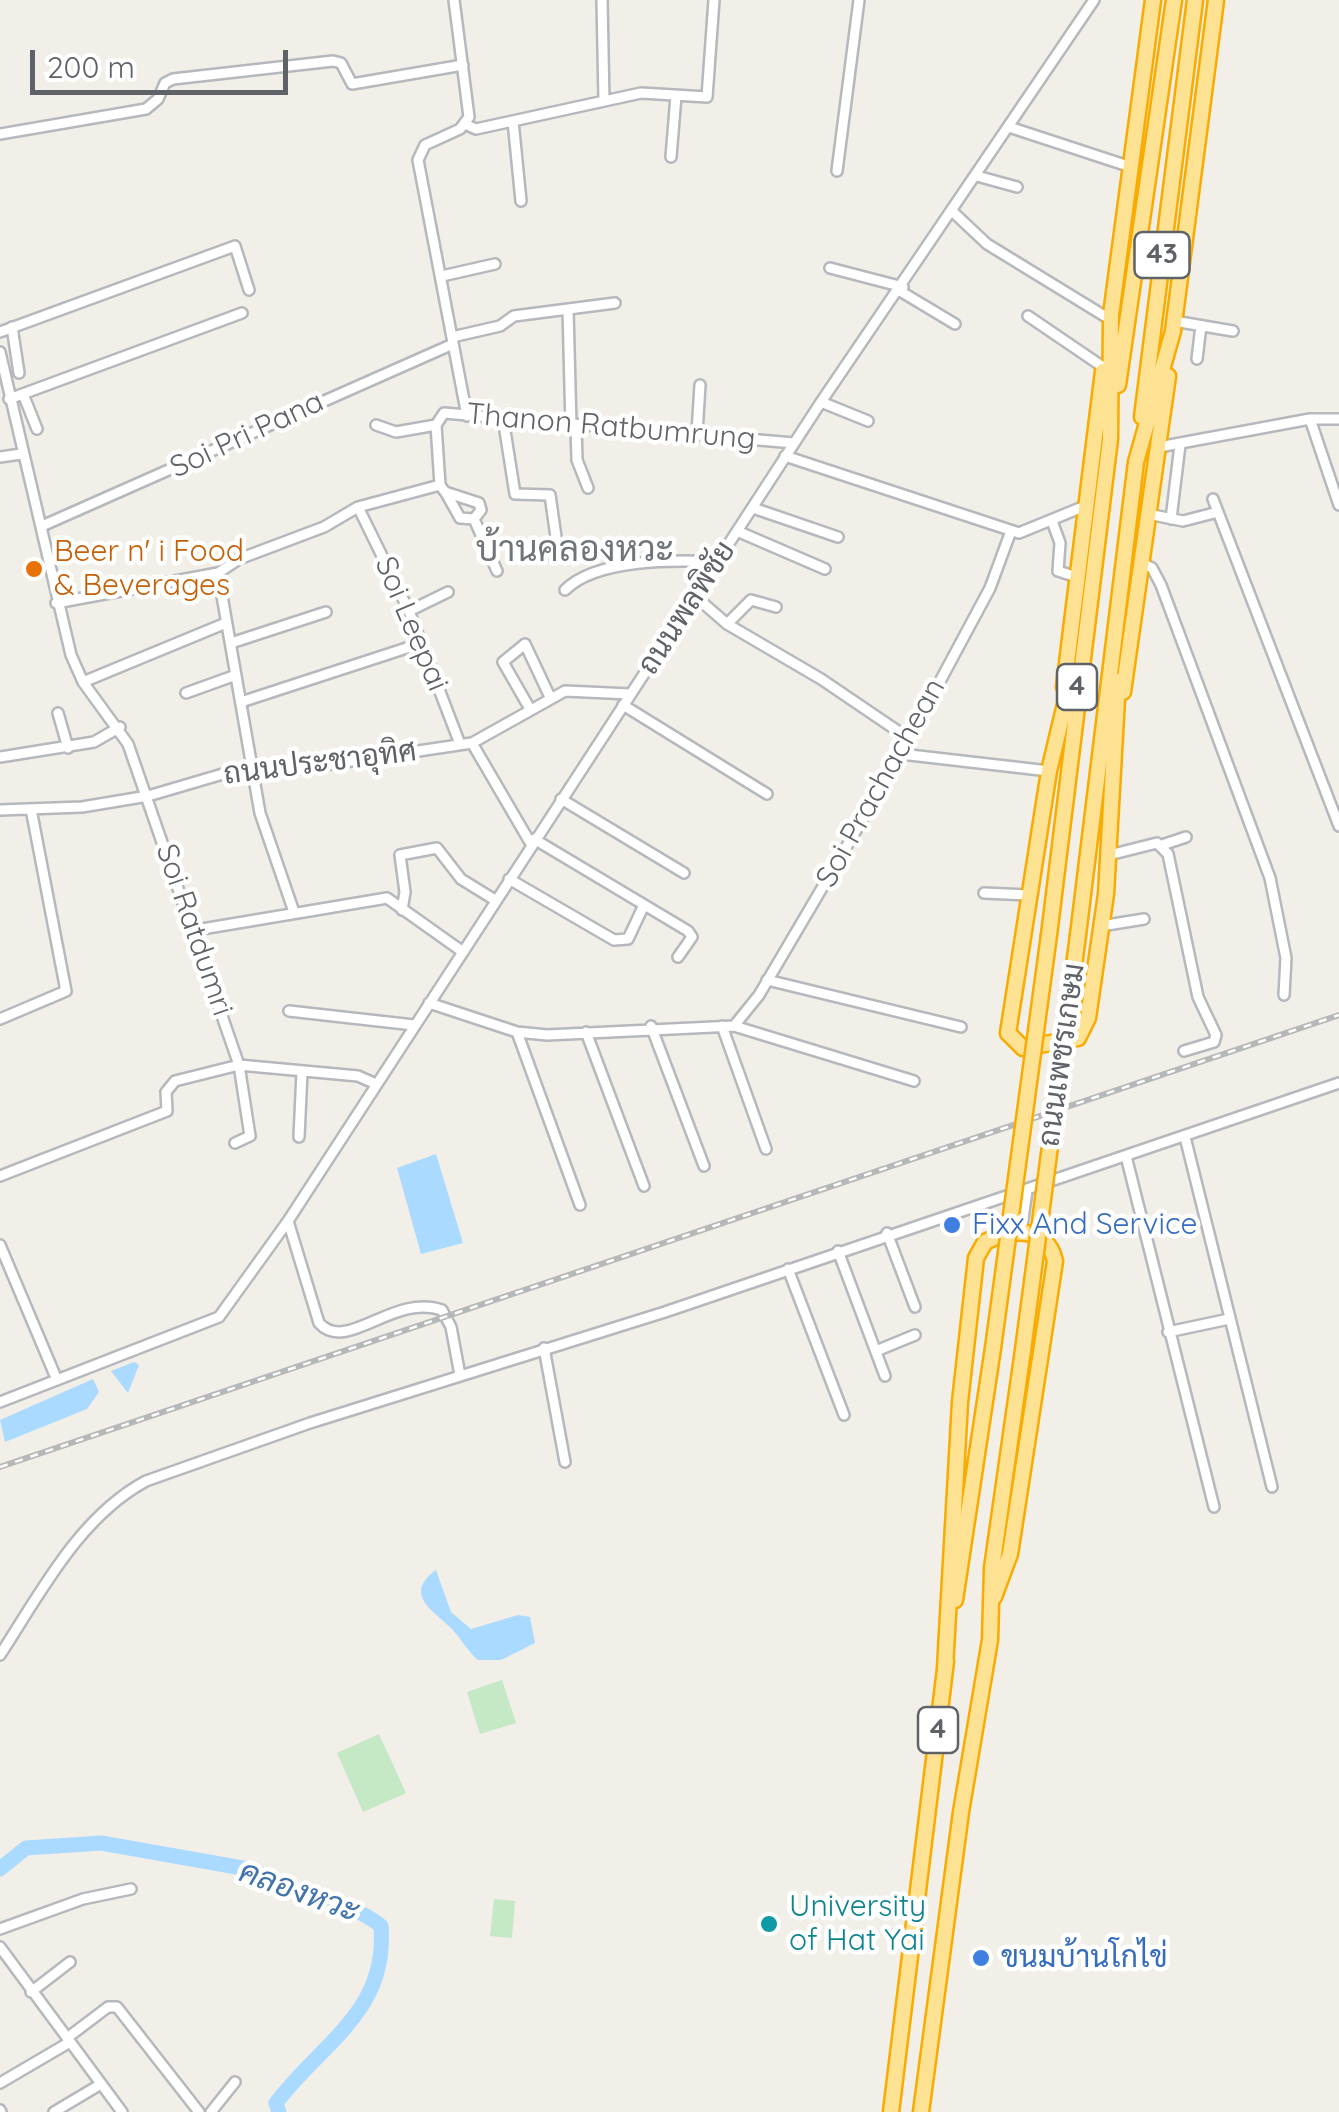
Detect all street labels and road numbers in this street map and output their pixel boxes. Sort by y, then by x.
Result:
road number: 43 [1134,232,1190,278]
street label: Soi Pri Pana [165,384,329,486]
street label: Thanon Ratbumrung [465,396,757,458]
street label: ถนนพลพิชัย [631,535,743,681]
street label: Soi Leepai [367,552,455,696]
road number: 4 [1057,664,1097,710]
street label: Soi Prachachean [809,672,953,894]
street label: ถนนประชาอุทิศ [222,733,418,793]
street label: Soi Ratdumri [148,839,240,1021]
street label: ถนนเพชรเกษม [1031,961,1093,1149]
road number: 4 [918,1707,958,1753]

